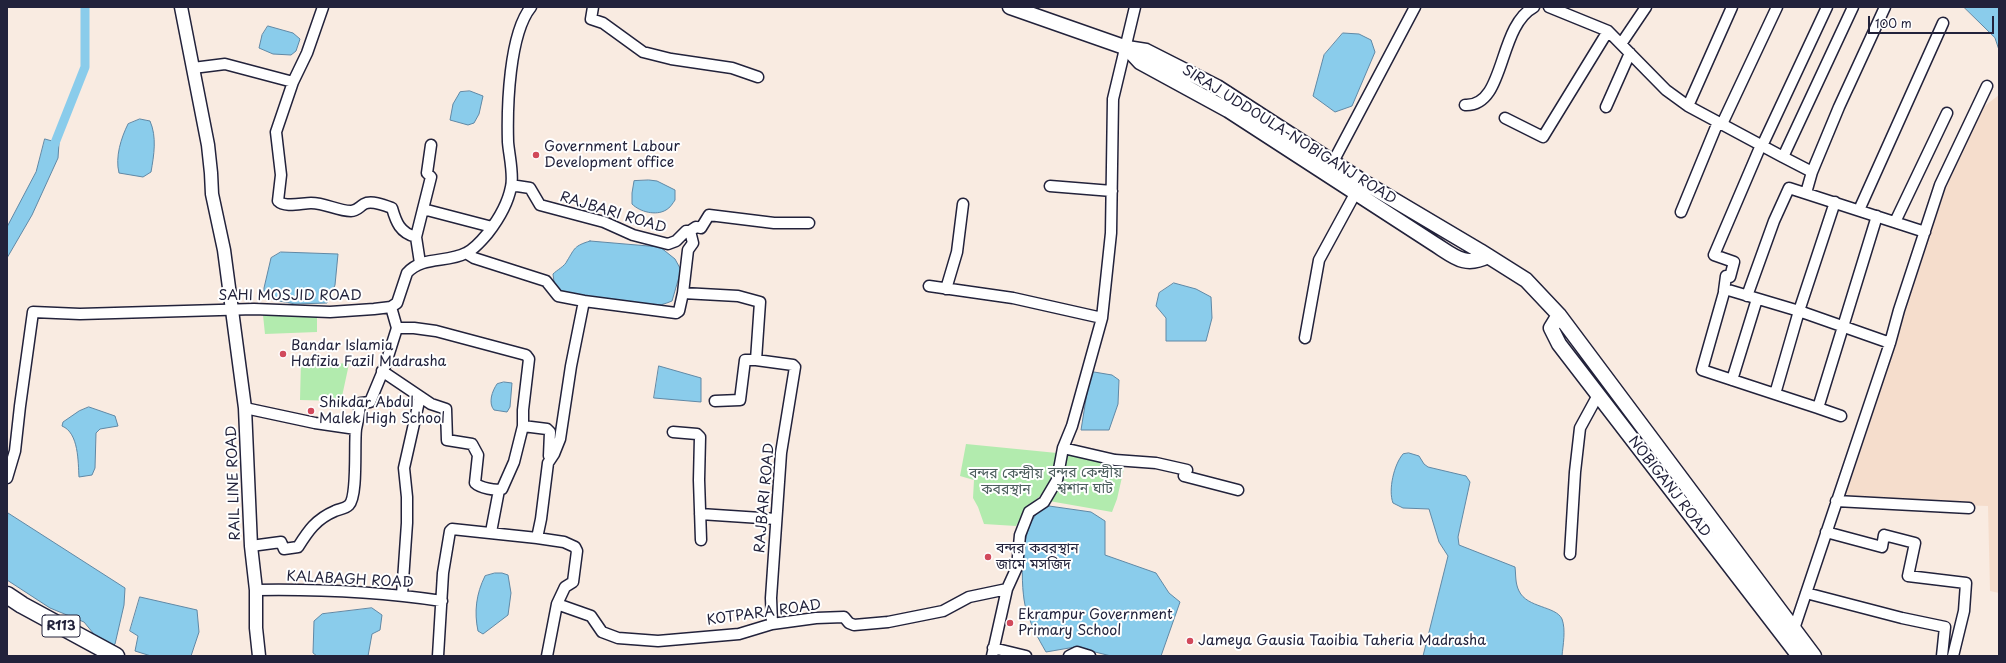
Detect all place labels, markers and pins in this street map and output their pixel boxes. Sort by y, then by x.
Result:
place label: Government Labour Development office [544,139,680,172]
marker: Government Labour Development office [531,150,541,160]
place label: Bandar Islamia Hafizia Fazil Madrasha [291,338,446,370]
marker: Bandar Islamia Hafizia Fazil Madrasha [278,349,288,359]
place label: Shikdar Abdul Malek High School [319,395,445,428]
marker: Shikdar Abdul Malek High School [306,406,316,416]
place label: বন্দর কবরস্থান জামে মসজিদ [996,541,1079,574]
marker: বন্দর কবরস্থান জামে মসজিদ [983,552,993,562]
place label: Ekrampur Government Primary School [1018,607,1173,640]
marker: Ekrampur Government Primary School [1005,618,1015,628]
place label: Jameya Gausia Taoibia Taheria Madrasha [1198,633,1486,649]
marker: Jameya Gausia Taoibia Taheria Madrasha [1185,636,1195,646]

